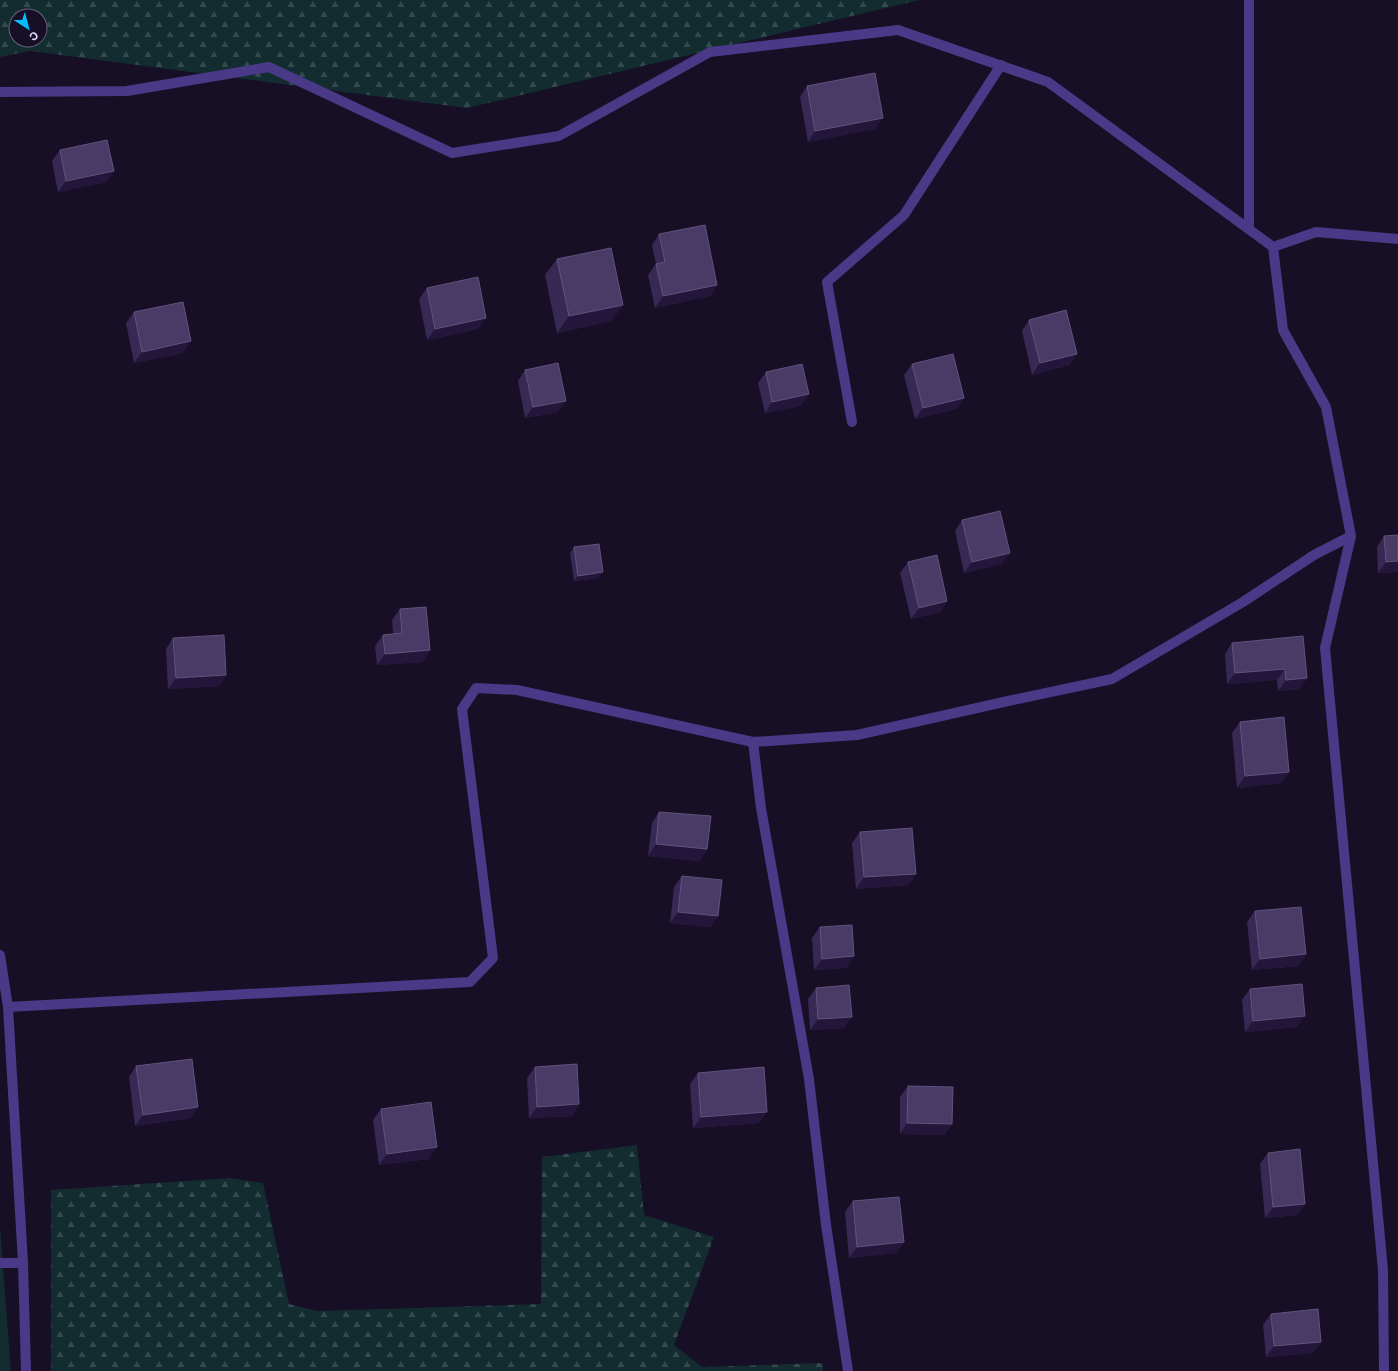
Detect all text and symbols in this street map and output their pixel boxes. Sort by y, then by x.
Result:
north arrow [8,8,48,48]
text: С [26,28,41,44]

